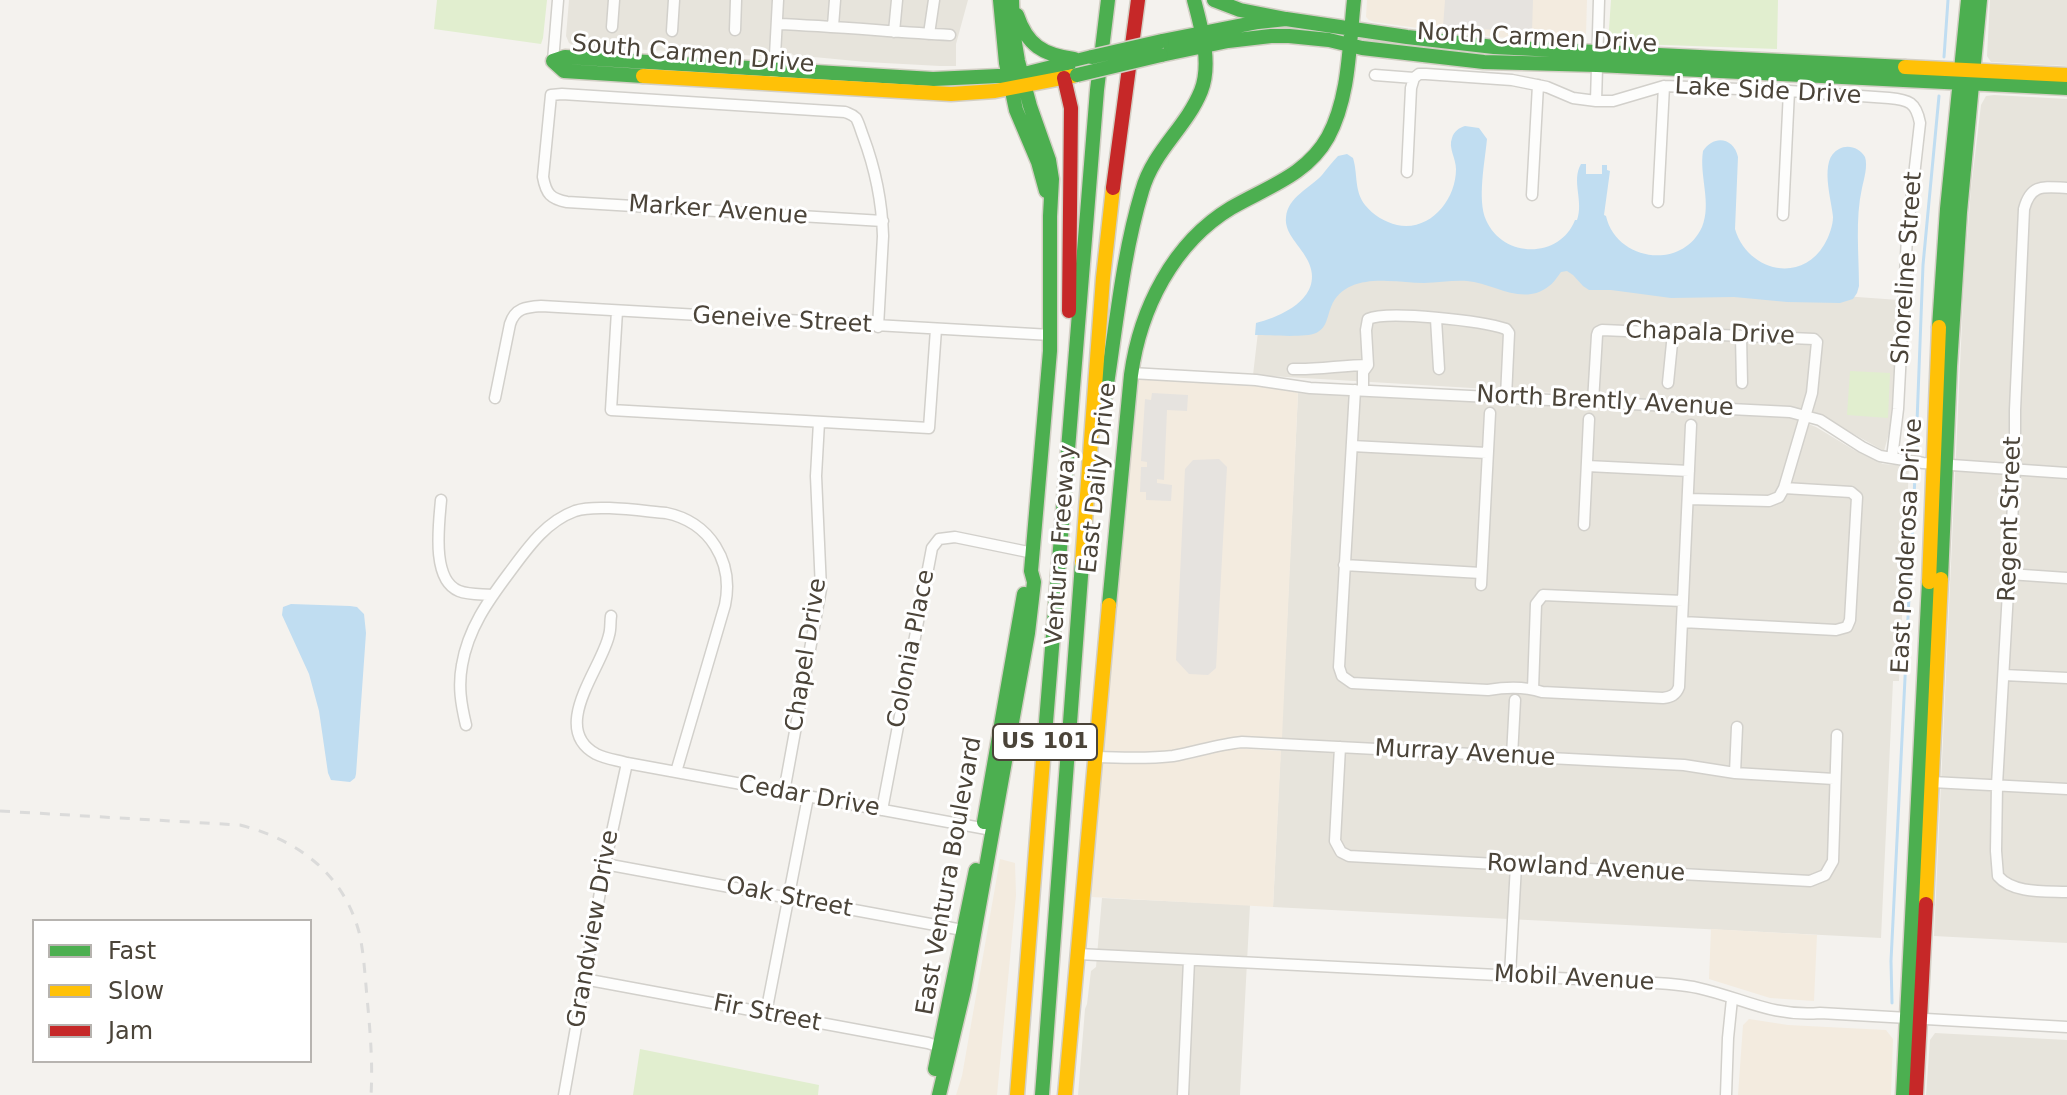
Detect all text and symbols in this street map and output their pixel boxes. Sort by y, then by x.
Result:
street label: North Carmen Drive [1416,18,1658,60]
street label: South Carmen Drive [571,30,815,80]
street label: Lake Side Drive [1674,73,1862,111]
street label: Shoreline Street [1887,171,1929,365]
street label: Marker Avenue [627,190,809,232]
street label: Geneive Street [692,302,872,340]
street label: Chapala Drive [1625,317,1795,351]
street label: East Daily Drive [1075,381,1123,575]
street label: North Brently Avenue [1476,381,1734,423]
street label: East Ponderosa Drive [1887,418,1929,674]
street label: Regent Street [1994,436,2028,602]
street label: Ventura Freeway [1041,444,1083,646]
street label: Colonia Place [883,567,941,731]
street label: Chapel Drive [781,576,833,734]
road number: US 101 [993,724,1097,760]
street label: East Ventura Boulevard [911,735,989,1017]
street label: Murray Avenue [1374,735,1556,773]
street label: Cedar Drive [736,770,882,824]
street label: Grandview Drive [562,828,626,1030]
street label: Rowland Avenue [1486,849,1686,889]
street label: Oak Street [723,872,855,924]
legend [32,919,312,1063]
text: Fast [108,937,156,965]
street label: Mobil Avenue [1493,960,1655,998]
text: Slow [108,977,164,1005]
street label: Fir Street [711,989,823,1039]
text: Jam [108,1017,153,1045]

